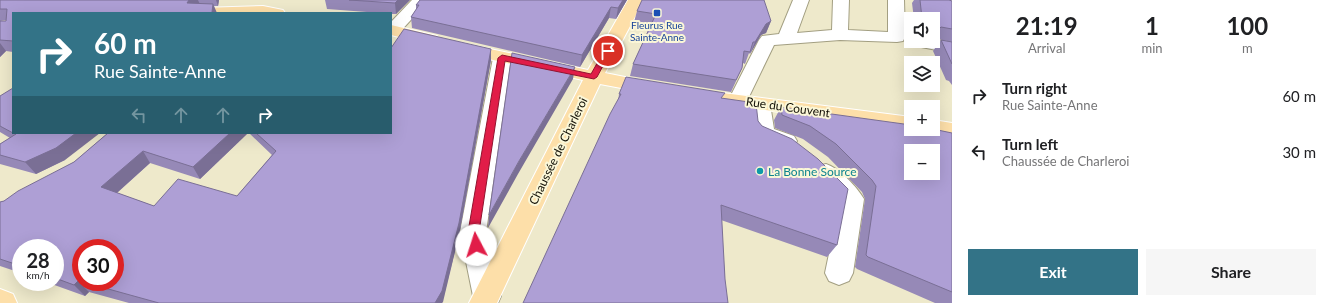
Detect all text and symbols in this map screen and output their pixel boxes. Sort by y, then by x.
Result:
marker: Fleurus Rue Sainte-Anne [652,8,662,18]
text: 21:19 [1016,11,1078,40]
text: 1 [1145,11,1159,40]
text: 100 [1226,11,1268,40]
map controls [904,12,940,180]
button: sound [904,12,940,48]
place label: Fleurus Rue Sainte-Anne [630,19,684,43]
text: 60 m [94,26,157,60]
icon: right [28,28,80,80]
pin [591,34,625,68]
icon: arrive [597,40,619,62]
text: Arrival [1028,40,1065,56]
text: min [1142,40,1163,56]
text: m [1242,40,1253,56]
button: layers [904,56,940,92]
text: Rue Sainte-Anne [94,60,226,82]
text: Turn right [1002,79,1067,97]
icon: right [968,85,990,107]
text: 60 m [1282,87,1316,105]
street label: Rue du Couvent [745,94,832,120]
street label: Chaussée de Charleroi [525,95,591,207]
text: Rue Sainte-Anne [1002,97,1098,113]
button: + [904,100,940,136]
icon: left [128,104,150,126]
icon: ahead [170,104,192,126]
icon: ahead [212,104,234,126]
icon: right [254,104,276,126]
text: Turn left [1002,135,1058,153]
icon: left [968,141,990,163]
text: 30 m [1282,143,1316,161]
button: − [904,144,940,180]
text: Chaussée de Charleroi [1002,153,1129,169]
place label: La Bonne Source [768,164,857,179]
marker: La Bonne Source [755,166,765,176]
position arrow [455,224,497,266]
speed limit sign: 30 [72,239,124,291]
text: 28 [26,248,50,272]
button: Exit [968,249,1138,295]
button: Share [1146,249,1316,295]
text: km/h [26,269,50,281]

